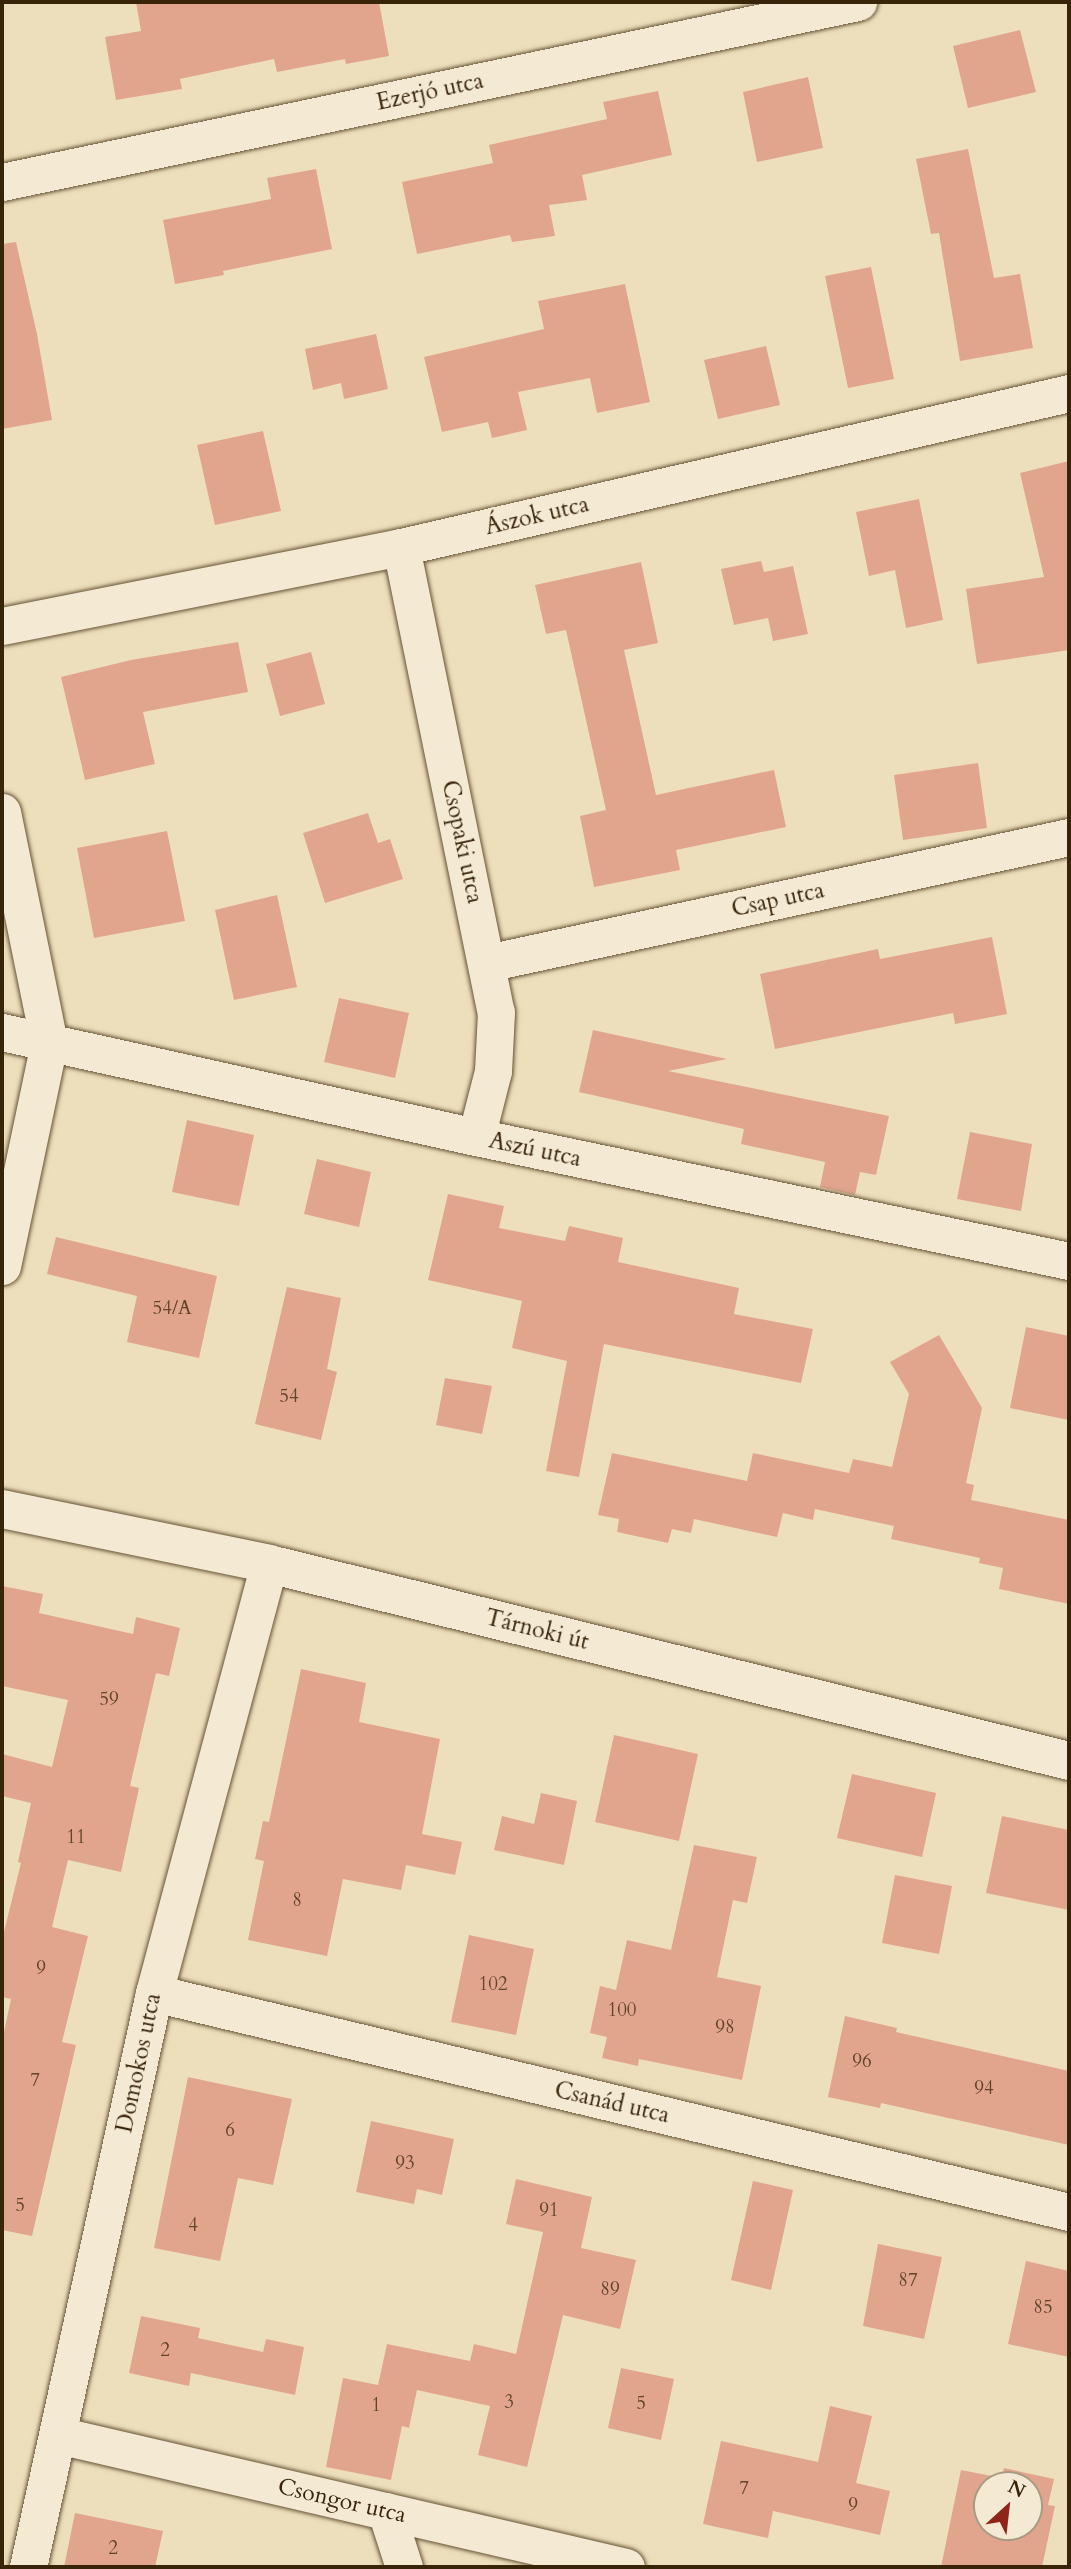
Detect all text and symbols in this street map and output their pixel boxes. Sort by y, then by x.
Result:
street label: Ezerjó utca [374,67,486,117]
street label: Ászok utca [482,491,592,541]
street label: Csopaki utca [435,778,489,906]
street label: Csap utca [729,877,827,923]
street label: Aszú utca [486,1127,584,1173]
house number: 54/A [152,1298,192,1320]
house number: 54 [279,1386,299,1408]
street label: Tárnoki út [482,1604,592,1656]
house number: 59 [99,1689,119,1711]
house number: 11 [66,1827,86,1849]
house number: 8 [292,1890,302,1912]
house number: 9 [36,1958,46,1980]
house number: 102 [478,1974,508,1996]
street label: Domokos utca [111,1991,167,2135]
house number: 100 [607,2000,637,2022]
house number: 98 [715,2017,735,2039]
house number: 96 [852,2051,872,2073]
house number: 7 [30,2070,40,2092]
street label: Csanád utca [552,2076,672,2130]
house number: 94 [974,2078,994,2100]
house number: 6 [225,2120,235,2142]
house number: 93 [395,2153,415,2175]
house number: 5 [15,2195,25,2217]
house number: 91 [539,2200,559,2222]
house number: 4 [188,2215,198,2237]
house number: 87 [898,2270,918,2292]
house number: 89 [600,2279,620,2301]
house number: 85 [1033,2297,1053,2319]
house number: 2 [160,2340,170,2362]
house number: 3 [504,2392,514,2414]
house number: 5 [636,2393,646,2415]
house number: 1 [371,2395,381,2417]
north arrow [973,2471,1043,2541]
street label: Csongor utca [275,2473,409,2529]
text: N [1003,2474,1030,2504]
house number: 7 [739,2478,749,2500]
house number: 9 [848,2495,858,2517]
house number: 2 [108,2538,118,2560]

